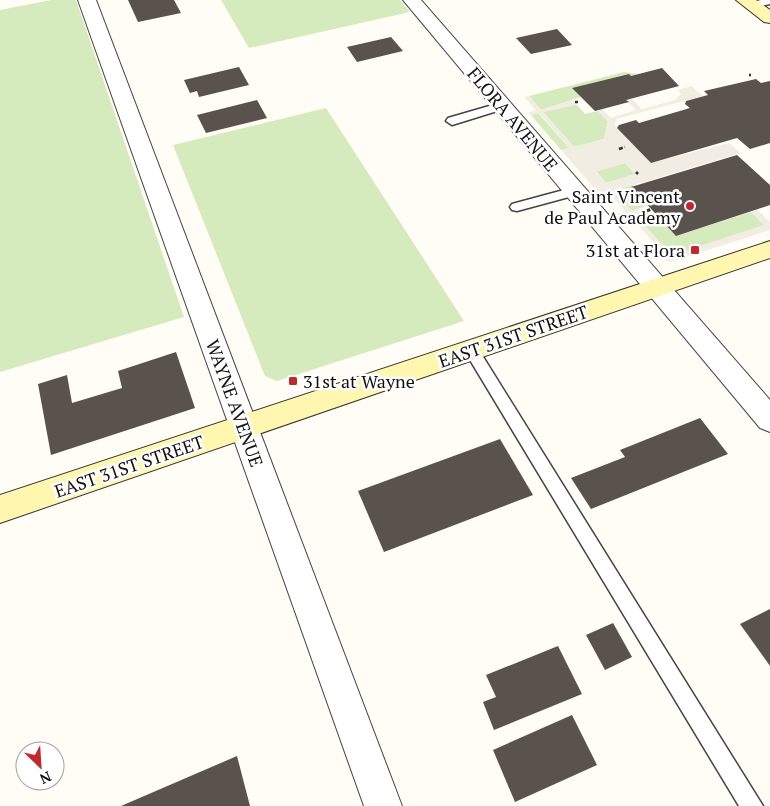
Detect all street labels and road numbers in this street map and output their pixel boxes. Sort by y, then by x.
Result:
street label: FLORA AVENUE [462,62,564,176]
street label: EAST 31ST STREET [435,299,591,373]
street label: WAYNE AVENUE [201,336,269,470]
street label: EAST 31ST STREET [51,429,207,503]

